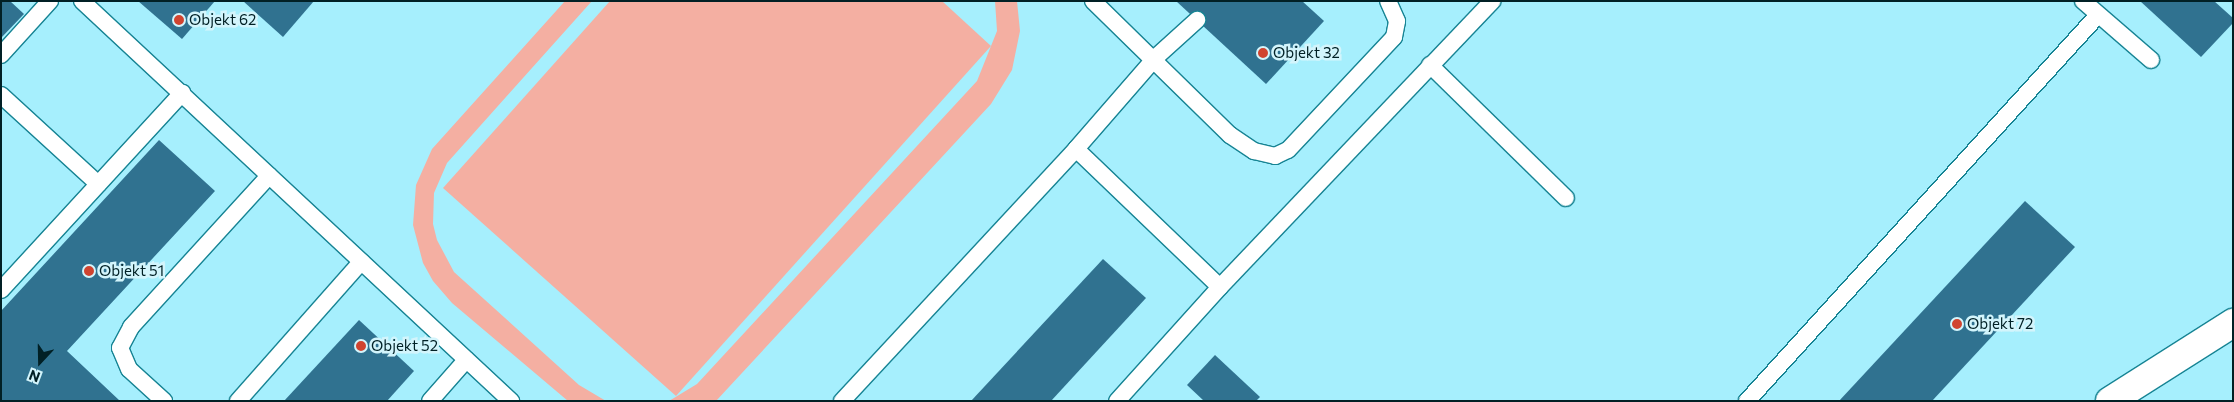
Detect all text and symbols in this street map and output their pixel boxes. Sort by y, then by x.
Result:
place label: Objekt 62 [189,11,256,29]
marker: Objekt 62 [173,14,185,26]
place label: Objekt 32 [1273,44,1340,62]
marker: Objekt 32 [1257,47,1269,59]
place label: Objekt 51 [99,262,164,280]
marker: Objekt 51 [83,265,95,277]
place label: Objekt 72 [1967,315,2033,333]
marker: Objekt 72 [1951,318,1963,330]
north arrow [15,337,65,387]
place label: Objekt 52 [371,337,438,355]
marker: Objekt 52 [355,340,367,352]
text: N [26,367,42,386]

